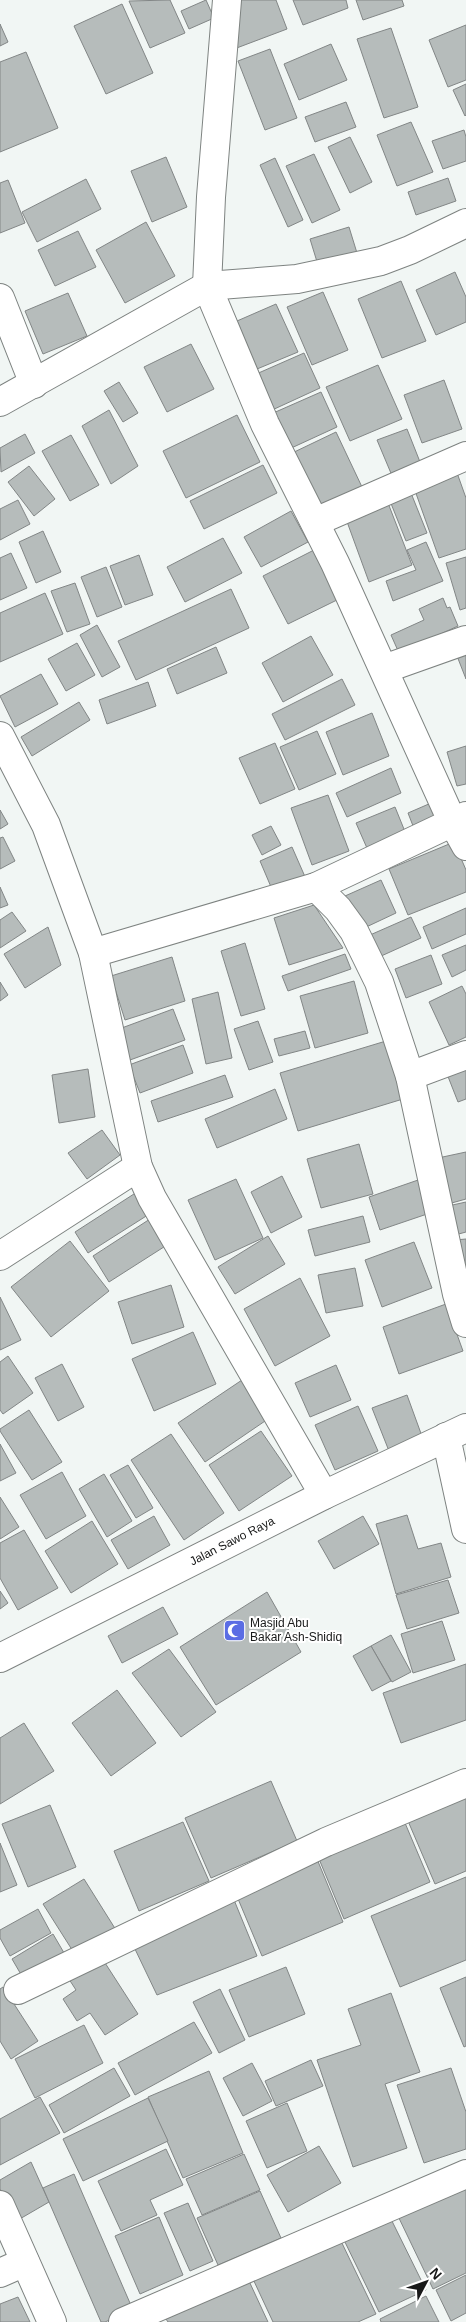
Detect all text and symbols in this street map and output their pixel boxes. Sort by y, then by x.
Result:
street label: Jalan Sawo Raya [187,1513,277,1568]
place label: Masjid Abu Bakar Ash-Shidiq [250,1616,342,1644]
mosque icon: Masjid Abu Bakar Ash-Shidiq [222,1618,246,1642]
north arrow [401,2257,451,2307]
text: N [426,2264,445,2283]

